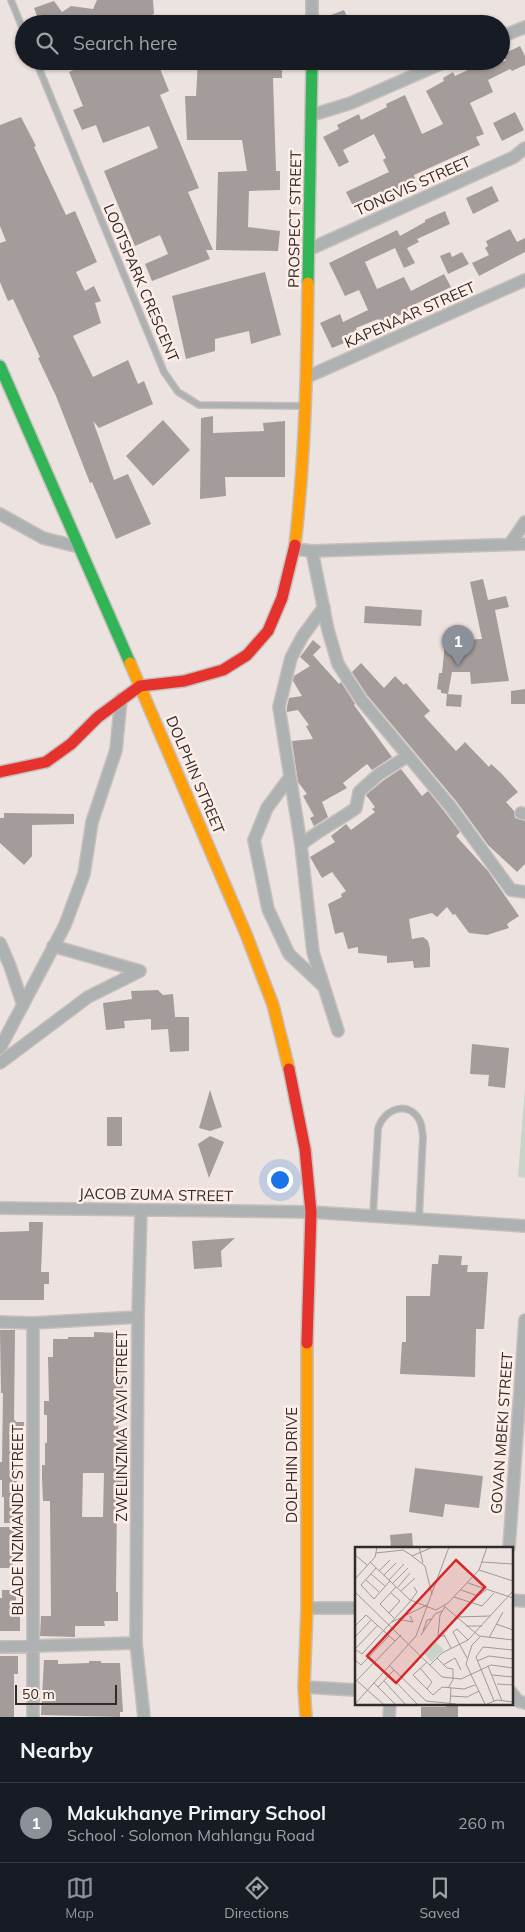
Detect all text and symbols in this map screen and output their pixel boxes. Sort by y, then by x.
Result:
search box [15,15,510,70]
icon: search [33,29,61,57]
text: Search here [73,31,177,55]
street label: PROSPECT STREET [284,150,305,288]
street label: TONGVIS STREET [352,152,474,220]
street label: LOOTSPARK CRESCENT [100,201,183,365]
street label: KAPENAAR STREET [341,277,478,352]
pin: 1 [442,625,474,666]
street label: DOLPHIN STREET [162,713,229,837]
your location [267,1167,293,1193]
street label: JACOB ZUMA STREET [79,1184,233,1205]
street label: ZWELINZIMA VAVI STREET [112,1330,131,1522]
street label: GOVAN MBEKI STREET [486,1351,517,1515]
street label: DOLPHIN DRIVE [282,1407,301,1523]
street label: BLADE NZIMANDE STREET [8,1424,27,1616]
inset map [355,1547,512,1704]
scale bar [15,1682,118,1705]
text: 50 m [22,1685,55,1703]
text: Nearby [20,1737,93,1763]
text: Makukhanye Primary School [67,1801,326,1825]
text: 1 [31,1813,41,1833]
text: 260 m [458,1813,505,1833]
text: School · Solomon Mahlangu Road [67,1825,315,1845]
tab: Map [65,1874,94,1922]
tab: Directions [224,1874,289,1922]
tab: Saved [419,1874,460,1922]

